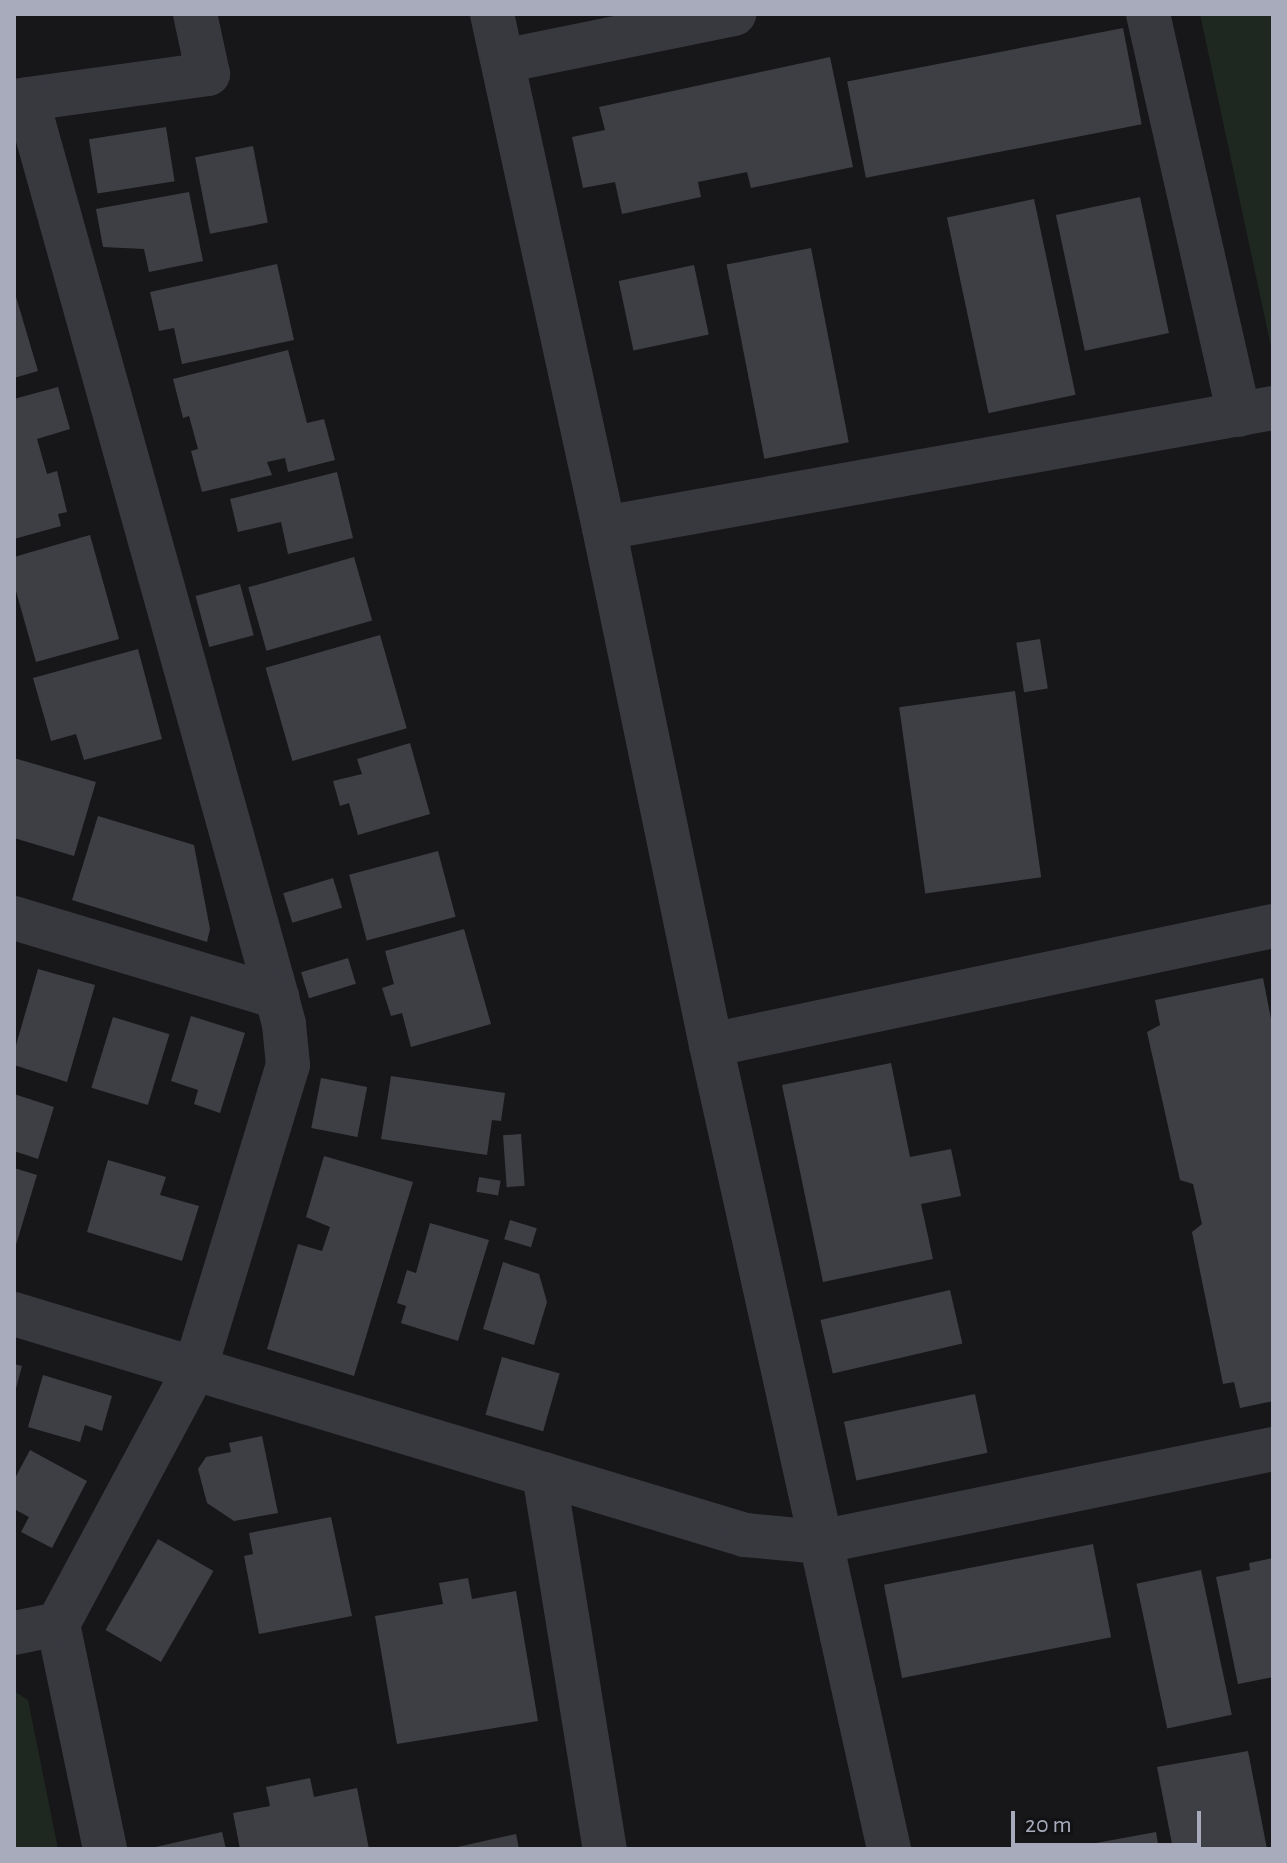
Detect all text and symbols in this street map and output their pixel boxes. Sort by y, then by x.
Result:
scale bar [1015,1795,1205,1845]
text: 20 m [1025,1813,1072,1837]

